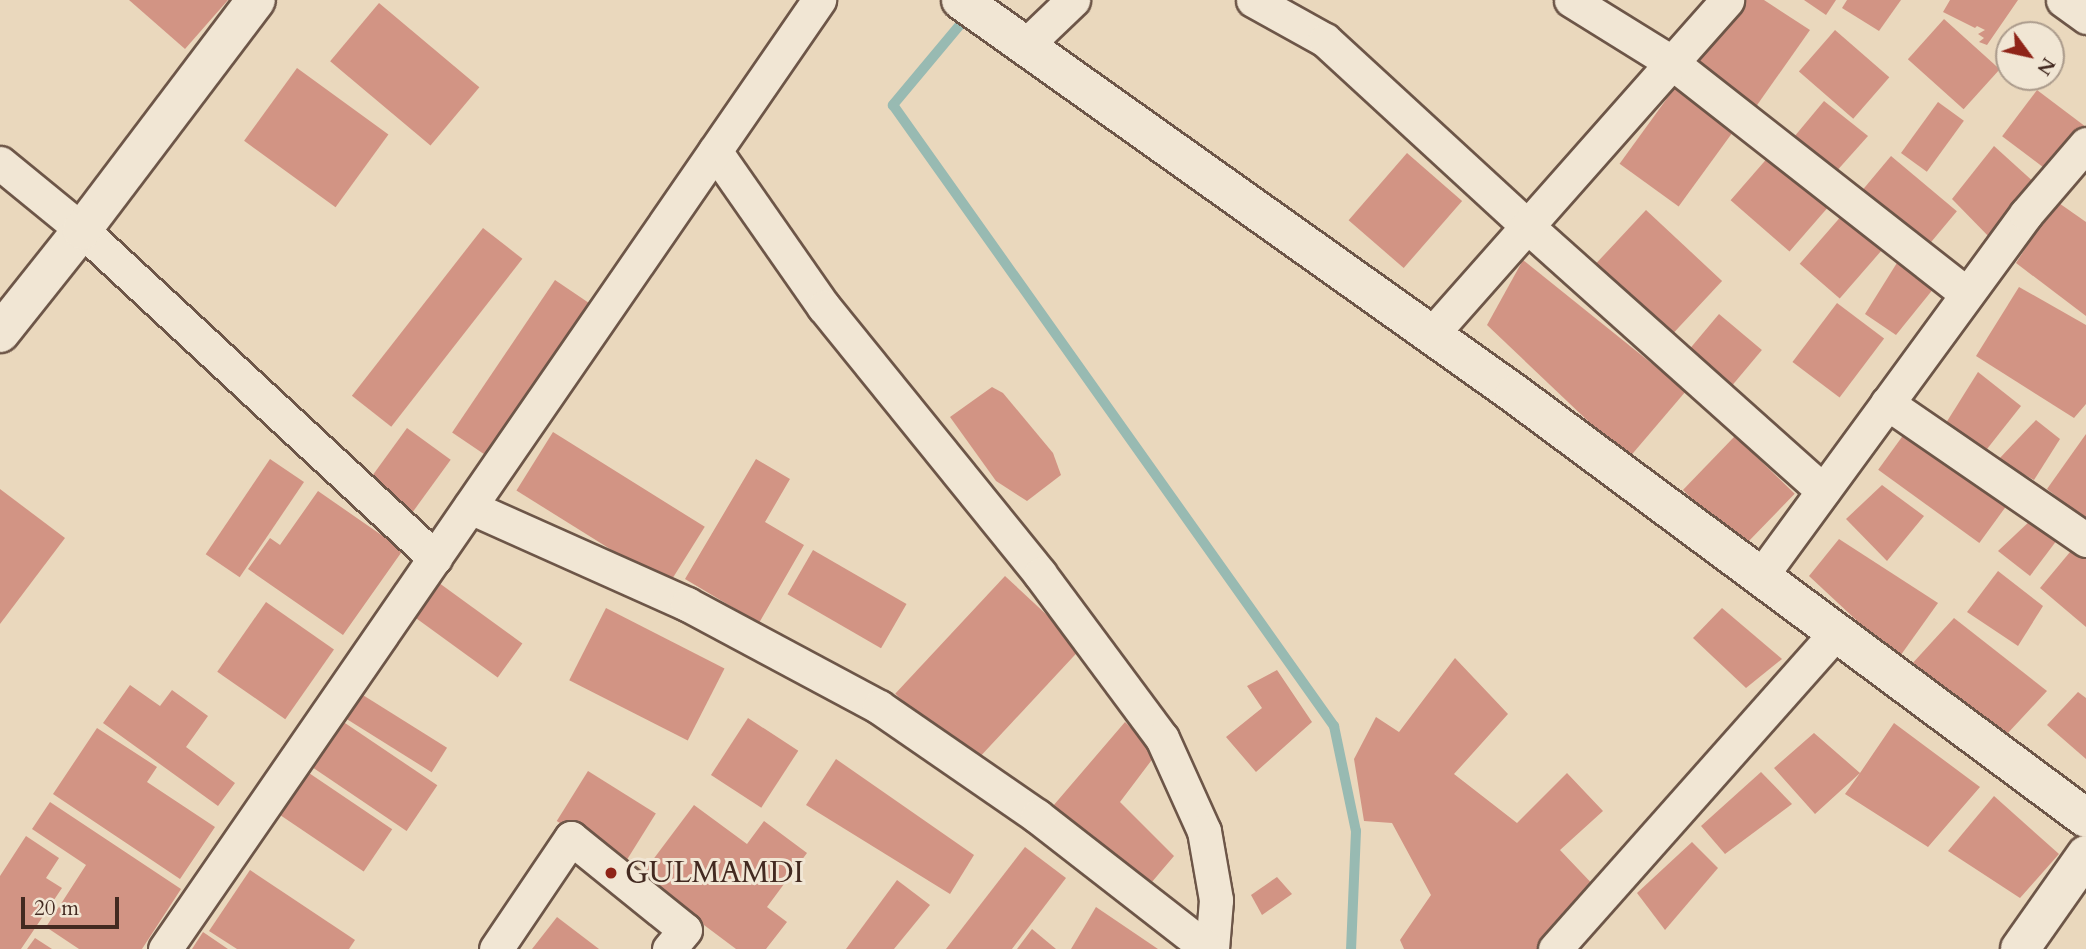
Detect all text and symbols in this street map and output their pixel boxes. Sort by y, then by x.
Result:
north arrow [1995,21,2065,91]
text: N [2031,52,2061,80]
place label: GULMAMDI [625,855,804,891]
marker: GULMAMDI [603,865,619,881]
scale bar [24,883,122,927]
text: 20 m [34,894,79,923]

